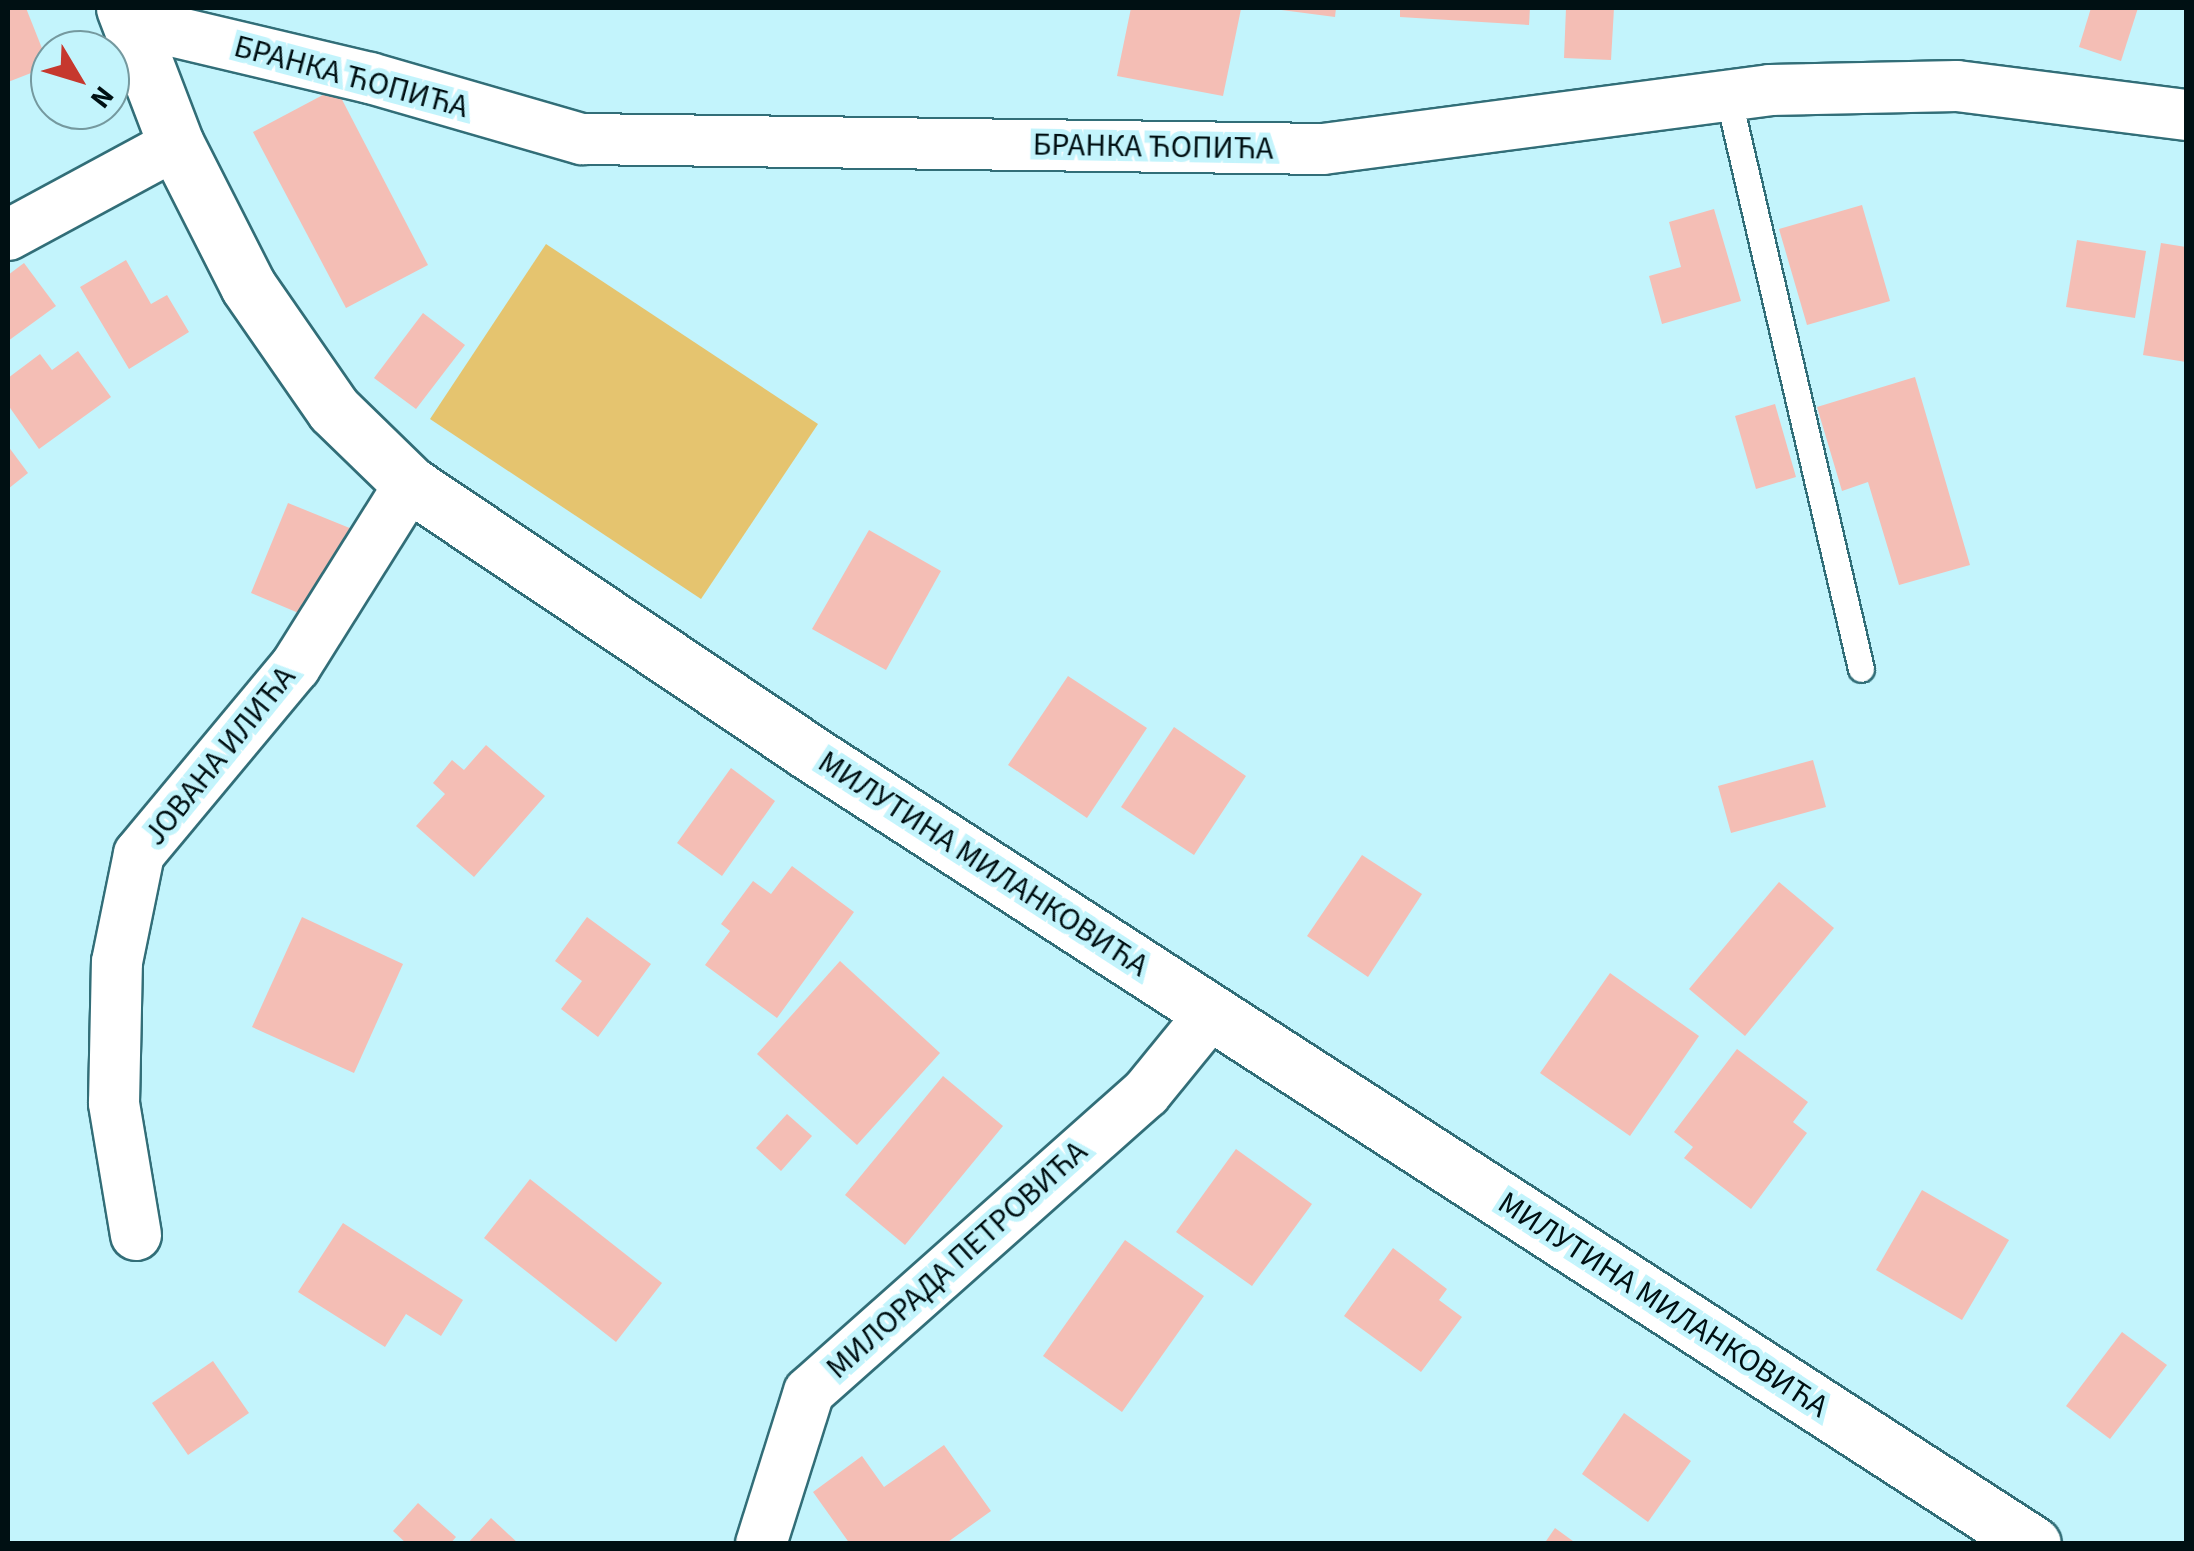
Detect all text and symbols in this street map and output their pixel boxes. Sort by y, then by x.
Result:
street label: БРАНКА ЋОПИЋА [230,27,472,127]
north arrow [30,30,130,130]
text: N [81,78,124,117]
street label: БРАНКА ЋОПИЋА [1032,126,1274,168]
street label: ЈОВАНА ИЛИЋА [136,659,304,853]
street label: МИЛУТИНА МИЛАНКОВИЋА [811,743,1155,985]
street label: МИЛОРАДА ПЕТРОВИЋА [819,1133,1095,1387]
street label: МИЛУТИНА МИЛАНКОВИЋА [1491,1184,1835,1426]

